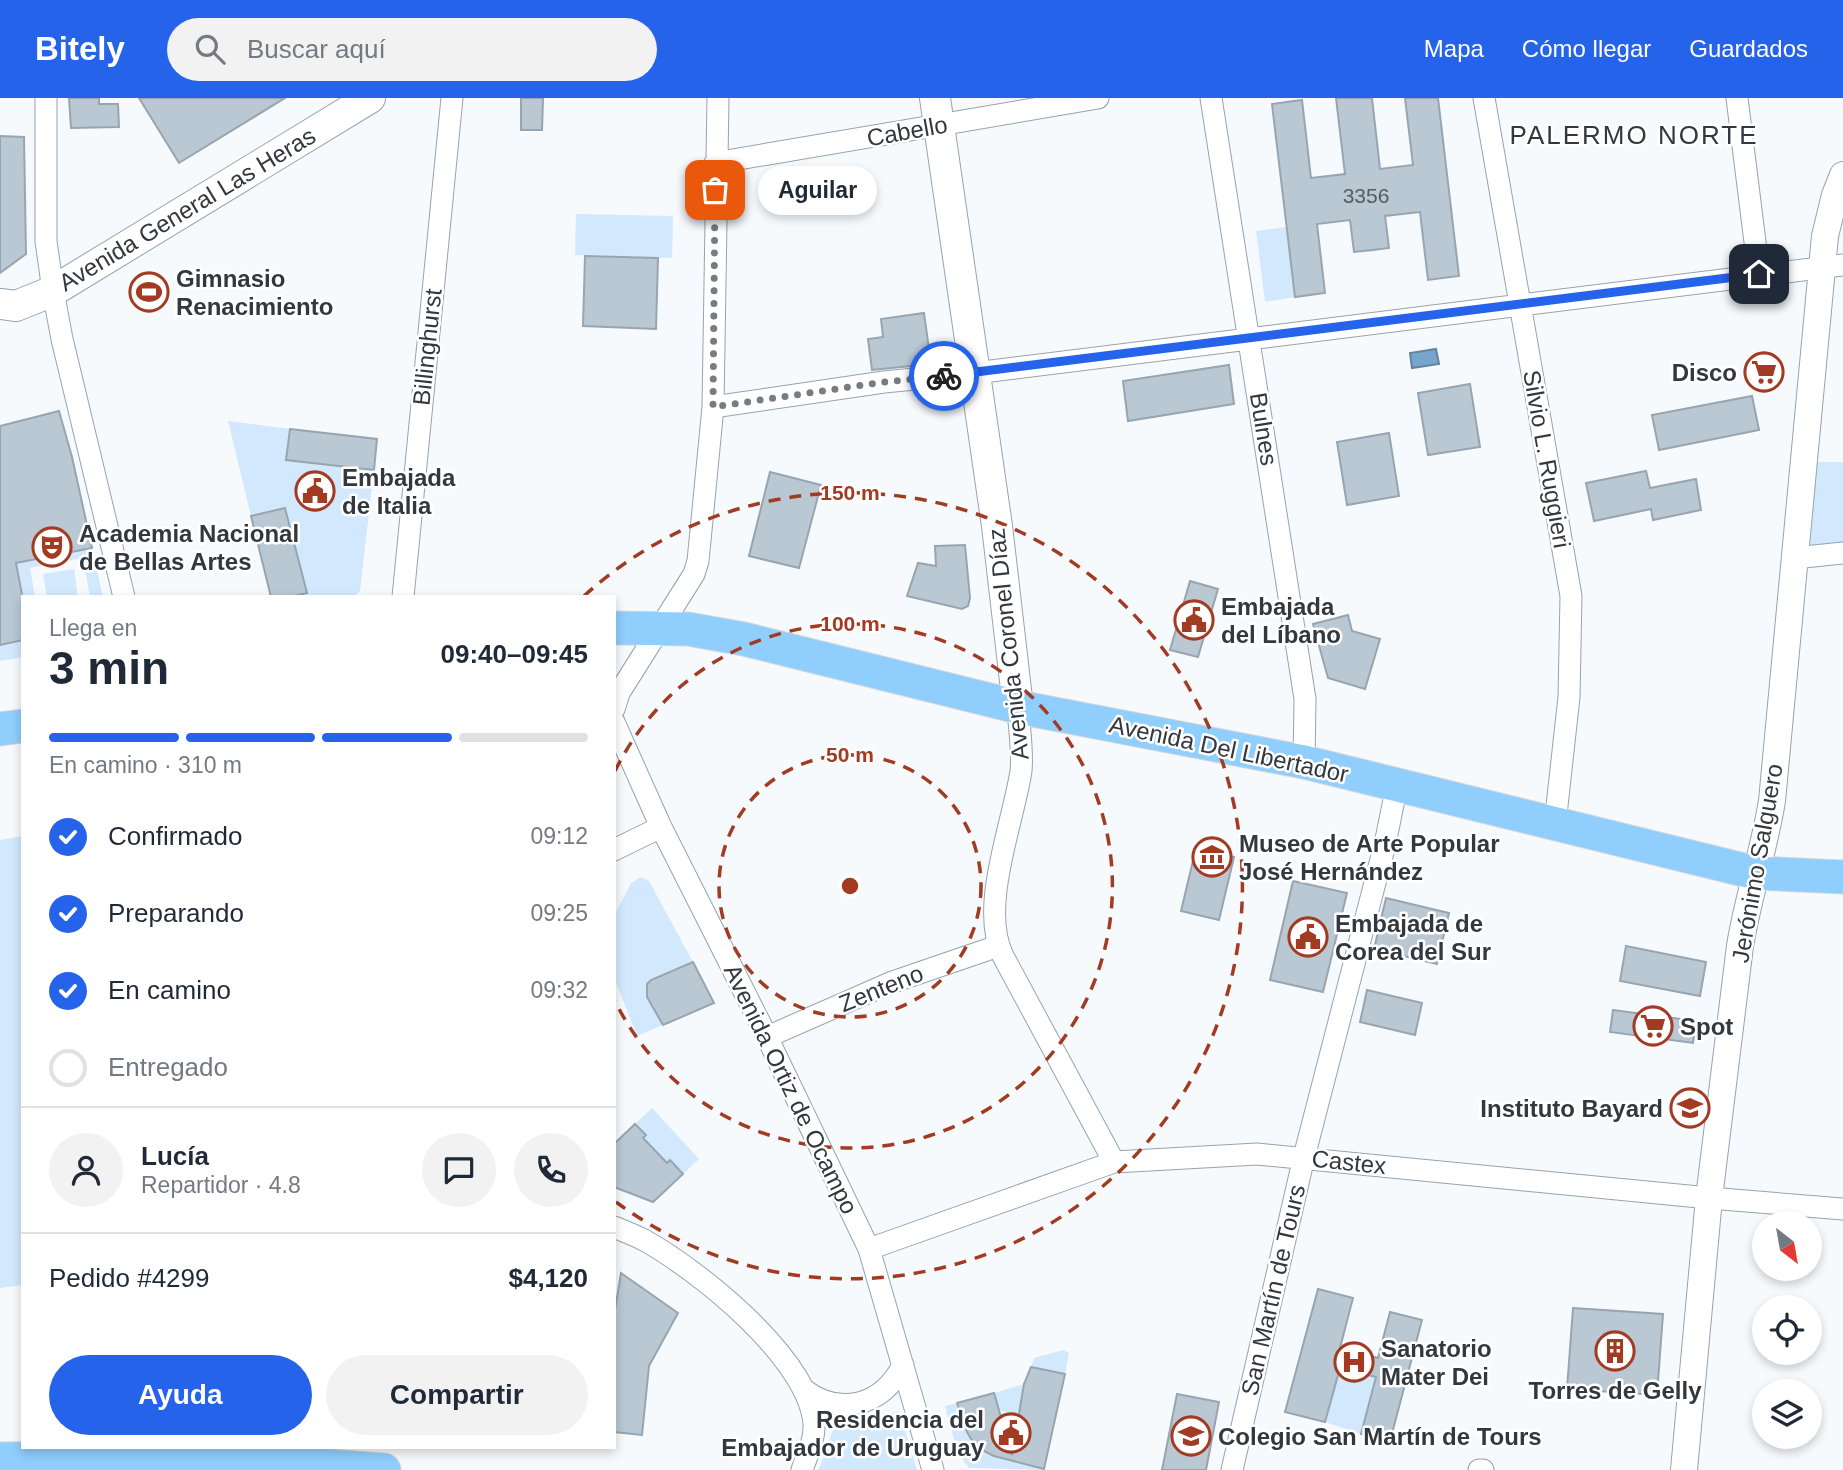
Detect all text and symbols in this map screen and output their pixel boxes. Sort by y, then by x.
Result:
search box [167,18,657,81]
text: Bitely [35,30,125,67]
icon: search [191,30,229,68]
text: Buscar aquí [247,34,386,64]
text: Mapa [1424,35,1484,62]
text: Cómo llegar [1522,35,1651,62]
text: Guardados [1689,35,1808,62]
street label: Cabello [865,111,949,151]
district label: PALERMO NORTE [1510,120,1758,150]
street label: Avenida General Las Heras [54,122,320,296]
pin [685,160,745,220]
callout: Aguilar [757,166,876,214]
icon: bag [696,171,734,209]
text: Aguilar [778,177,857,203]
house number: 3356 [1343,184,1389,207]
pin [1729,244,1789,304]
icon: home [1740,255,1778,293]
place label: Gimnasio Renacimiento [176,265,333,320]
sports icon: Gimnasio Renacimiento [128,271,170,313]
street label: Billinghurst [407,287,447,407]
courier [909,341,979,411]
supermarket icon: Disco [1743,351,1785,393]
icon: bike [925,357,963,395]
place label: Disco [1672,359,1737,386]
street label: Silvio L. Ruggieri [1518,368,1576,550]
street label: Bulnes [1245,391,1283,467]
place label: Embajada de Italia [342,464,456,519]
public building icon: Embajada de Italia [294,470,336,512]
text: 150 m [820,481,880,504]
place label: Academia Nacional de Bellas Artes [79,520,299,575]
theatre icon: Academia Nacional de Bellas Artes [31,526,73,568]
street label: Avenida Coronel Díaz [982,527,1034,761]
place label: Embajada del Líbano [1221,593,1341,648]
public building icon: Embajada del Líbano [1173,599,1215,641]
text: 100 m [820,612,880,635]
text: Llega en [49,615,137,641]
text: 09:40–09:45 [441,639,588,669]
text: 3 min [49,642,169,694]
street label: Avenida Del Libertador [1107,710,1351,788]
text: 50 m [826,743,874,766]
text: En camino · 310 m [49,752,242,778]
street label: Jerónimo Salguero [1726,761,1788,965]
icon: check [49,818,87,856]
text: Confirmado [108,821,242,851]
text: 09:12 [530,823,588,849]
place label: Museo de Arte Popular José Hernández [1239,830,1499,885]
museum icon: Museo de Arte Popular José Hernández [1191,836,1233,878]
centre of rings [838,874,862,898]
icon: check [49,895,87,933]
text: Preparando [108,898,244,928]
text: 09:25 [530,900,588,926]
place label: Embajada de Corea del Sur [1335,910,1491,965]
public building icon: Embajada de Corea del Sur [1287,916,1329,958]
street label: Zenteno [835,959,927,1017]
street label: Avenida Ortiz de Ocampo [719,960,863,1218]
icon: check [49,972,87,1010]
text: En camino [108,975,231,1005]
text: 09:32 [530,977,588,1003]
supermarket icon: Spot [1632,1005,1674,1047]
place label: Spot [1680,1013,1733,1040]
text: Entregado [108,1052,228,1082]
school or university icon: Instituto Bayard [1669,1087,1711,1129]
place label: Instituto Bayard [1480,1095,1663,1122]
button: person [49,1133,123,1207]
button: chat [422,1133,496,1207]
button: phone [514,1133,588,1207]
text: Lucía [141,1141,209,1171]
street label: Castex [1310,1145,1388,1179]
text: Repartidor · 4.8 [141,1172,301,1198]
street label: San Martín de Tours [1236,1182,1310,1398]
north arrow [1752,1211,1822,1281]
map controls [1752,1211,1822,1449]
text: Pedido #4299 [49,1263,209,1293]
text: $4,120 [508,1263,588,1293]
button: locate [1752,1295,1822,1365]
building icon: Torres de Gelly [1594,1330,1636,1372]
place label: Sanatorio Mater Dei [1381,1335,1492,1390]
hospital icon: Sanatorio Mater Dei [1333,1341,1375,1383]
button: Ayuda [49,1355,312,1435]
button: Compartir [326,1355,588,1435]
place label: Torres de Gelly [1529,1377,1702,1404]
button: layers [1752,1379,1822,1449]
place label: Residencia del Embajador de Uruguay [721,1406,985,1461]
public building icon: Residencia del Embajador de Uruguay [990,1412,1032,1454]
school or university icon: Colegio San Martín de Tours [1170,1415,1212,1457]
place label: Colegio San Martín de Tours [1218,1423,1542,1450]

